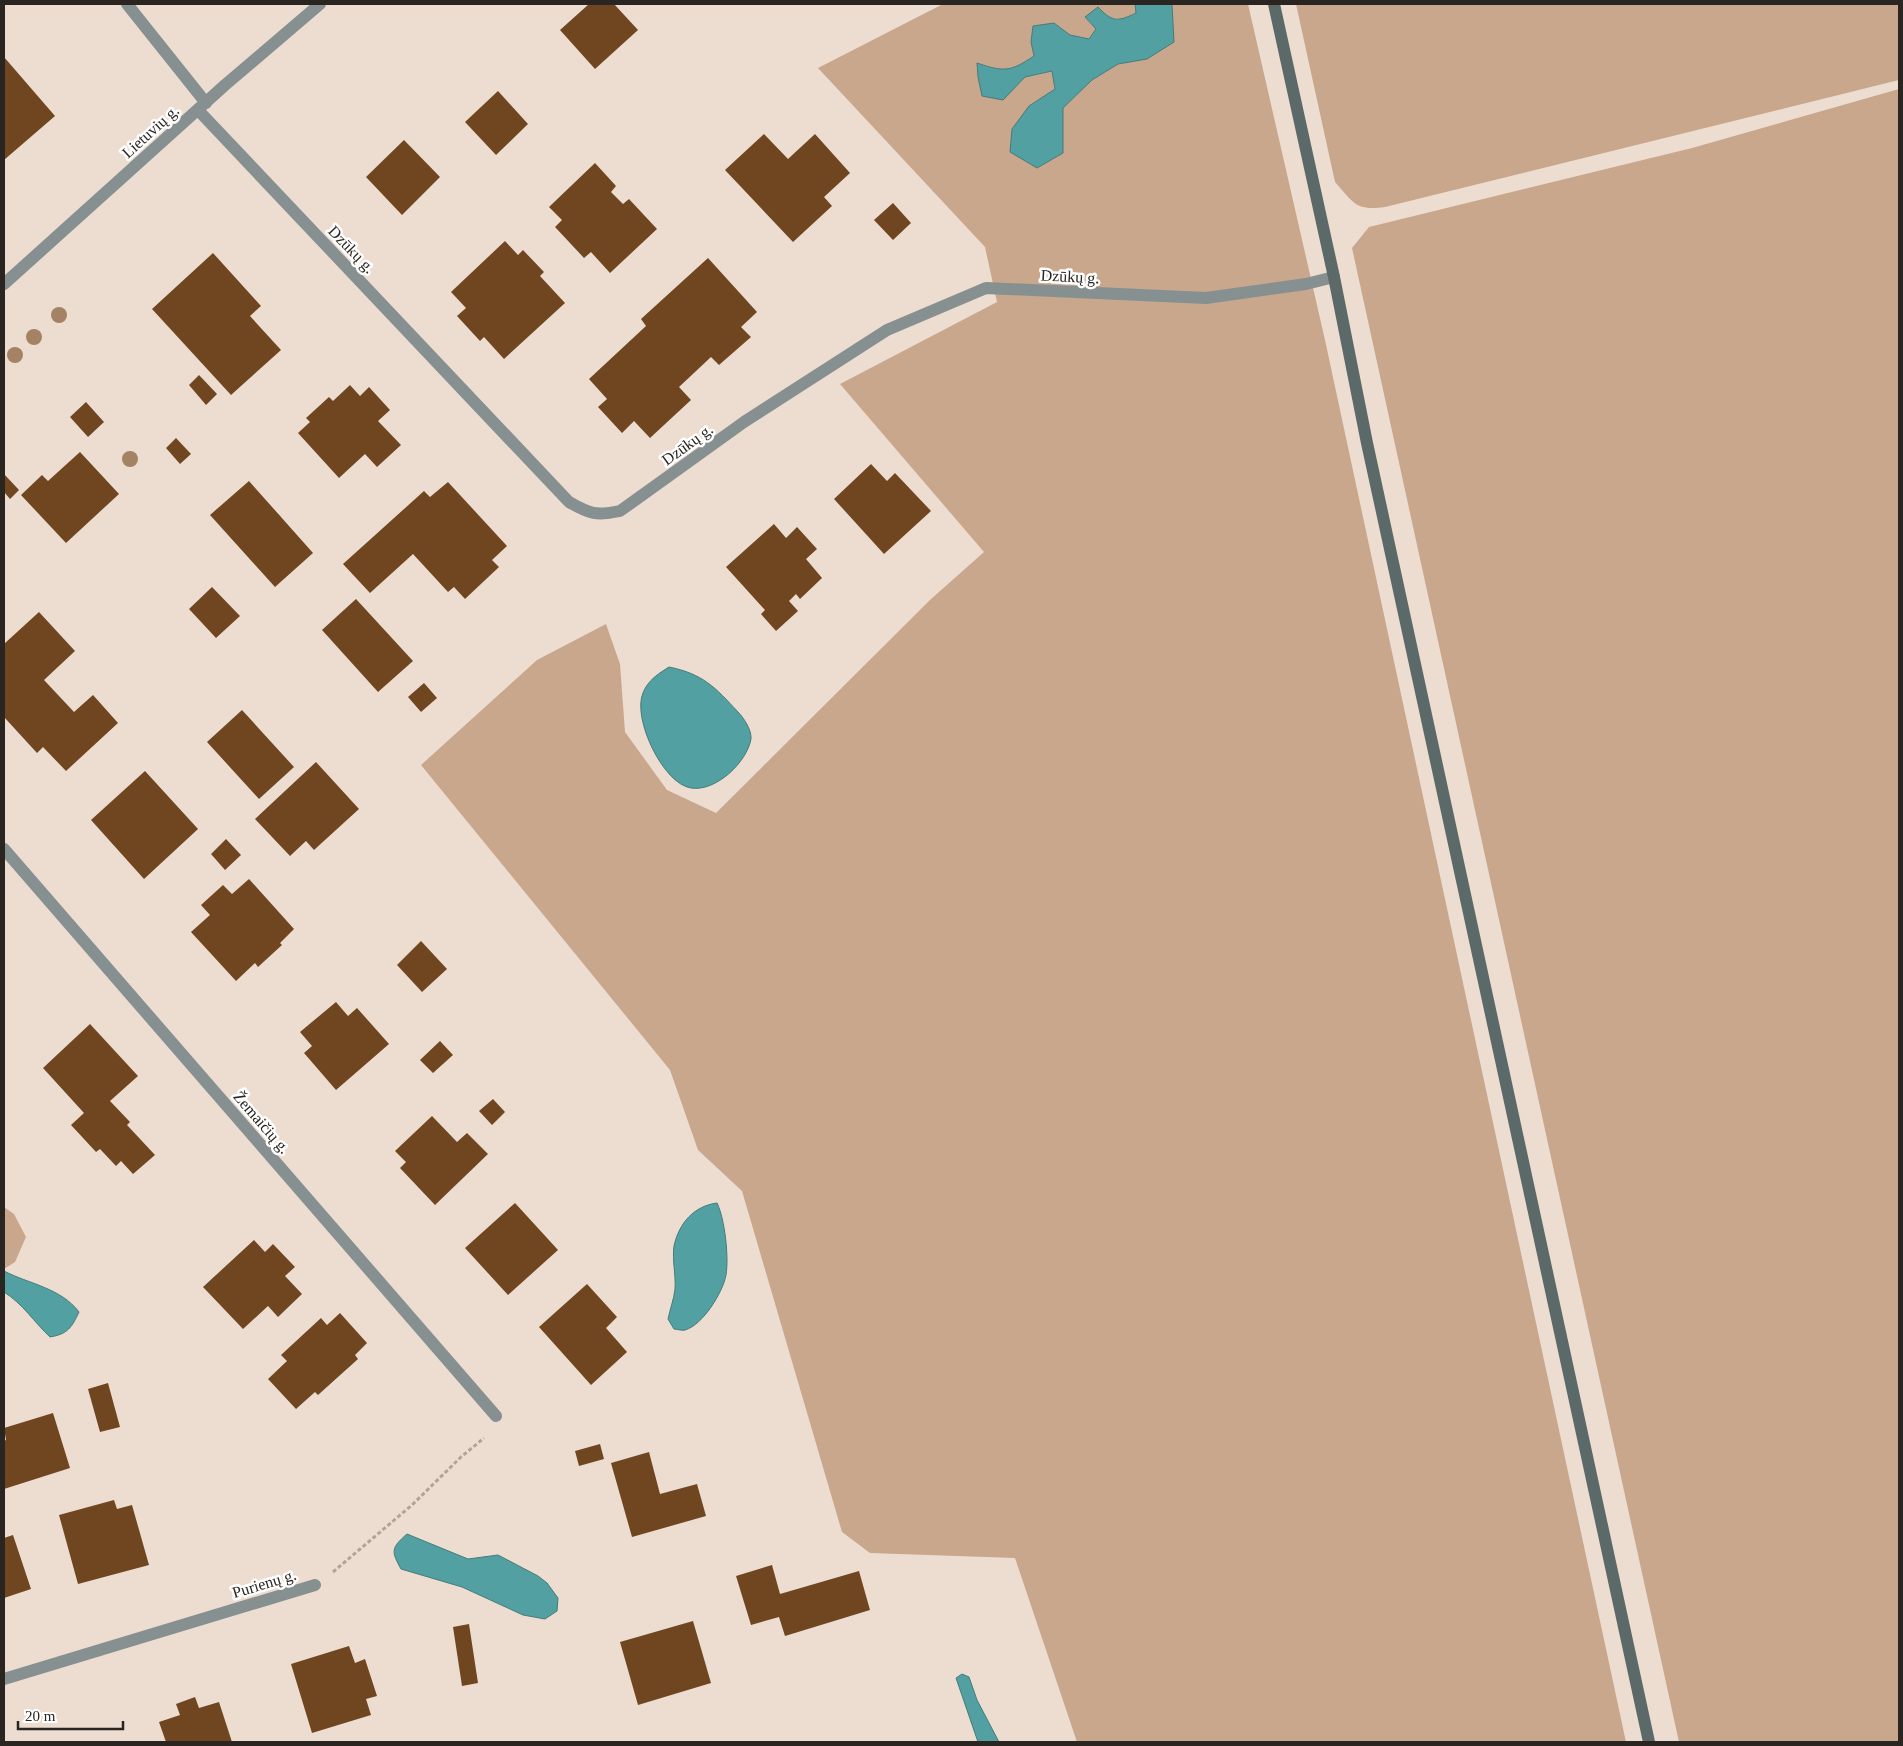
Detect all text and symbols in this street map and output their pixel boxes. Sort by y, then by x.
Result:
street label: Lietuvių g. [119,102,183,162]
street label: Dzūkų g. [324,222,378,277]
street label: Dzūkų g. [1040,266,1100,288]
street label: Dzūkų g. [659,420,717,469]
street label: Žemaičių g. [229,1087,294,1157]
street label: Purienų g. [230,1566,298,1602]
scale bar [18,1698,122,1730]
text: 20 m [25,1708,56,1724]

